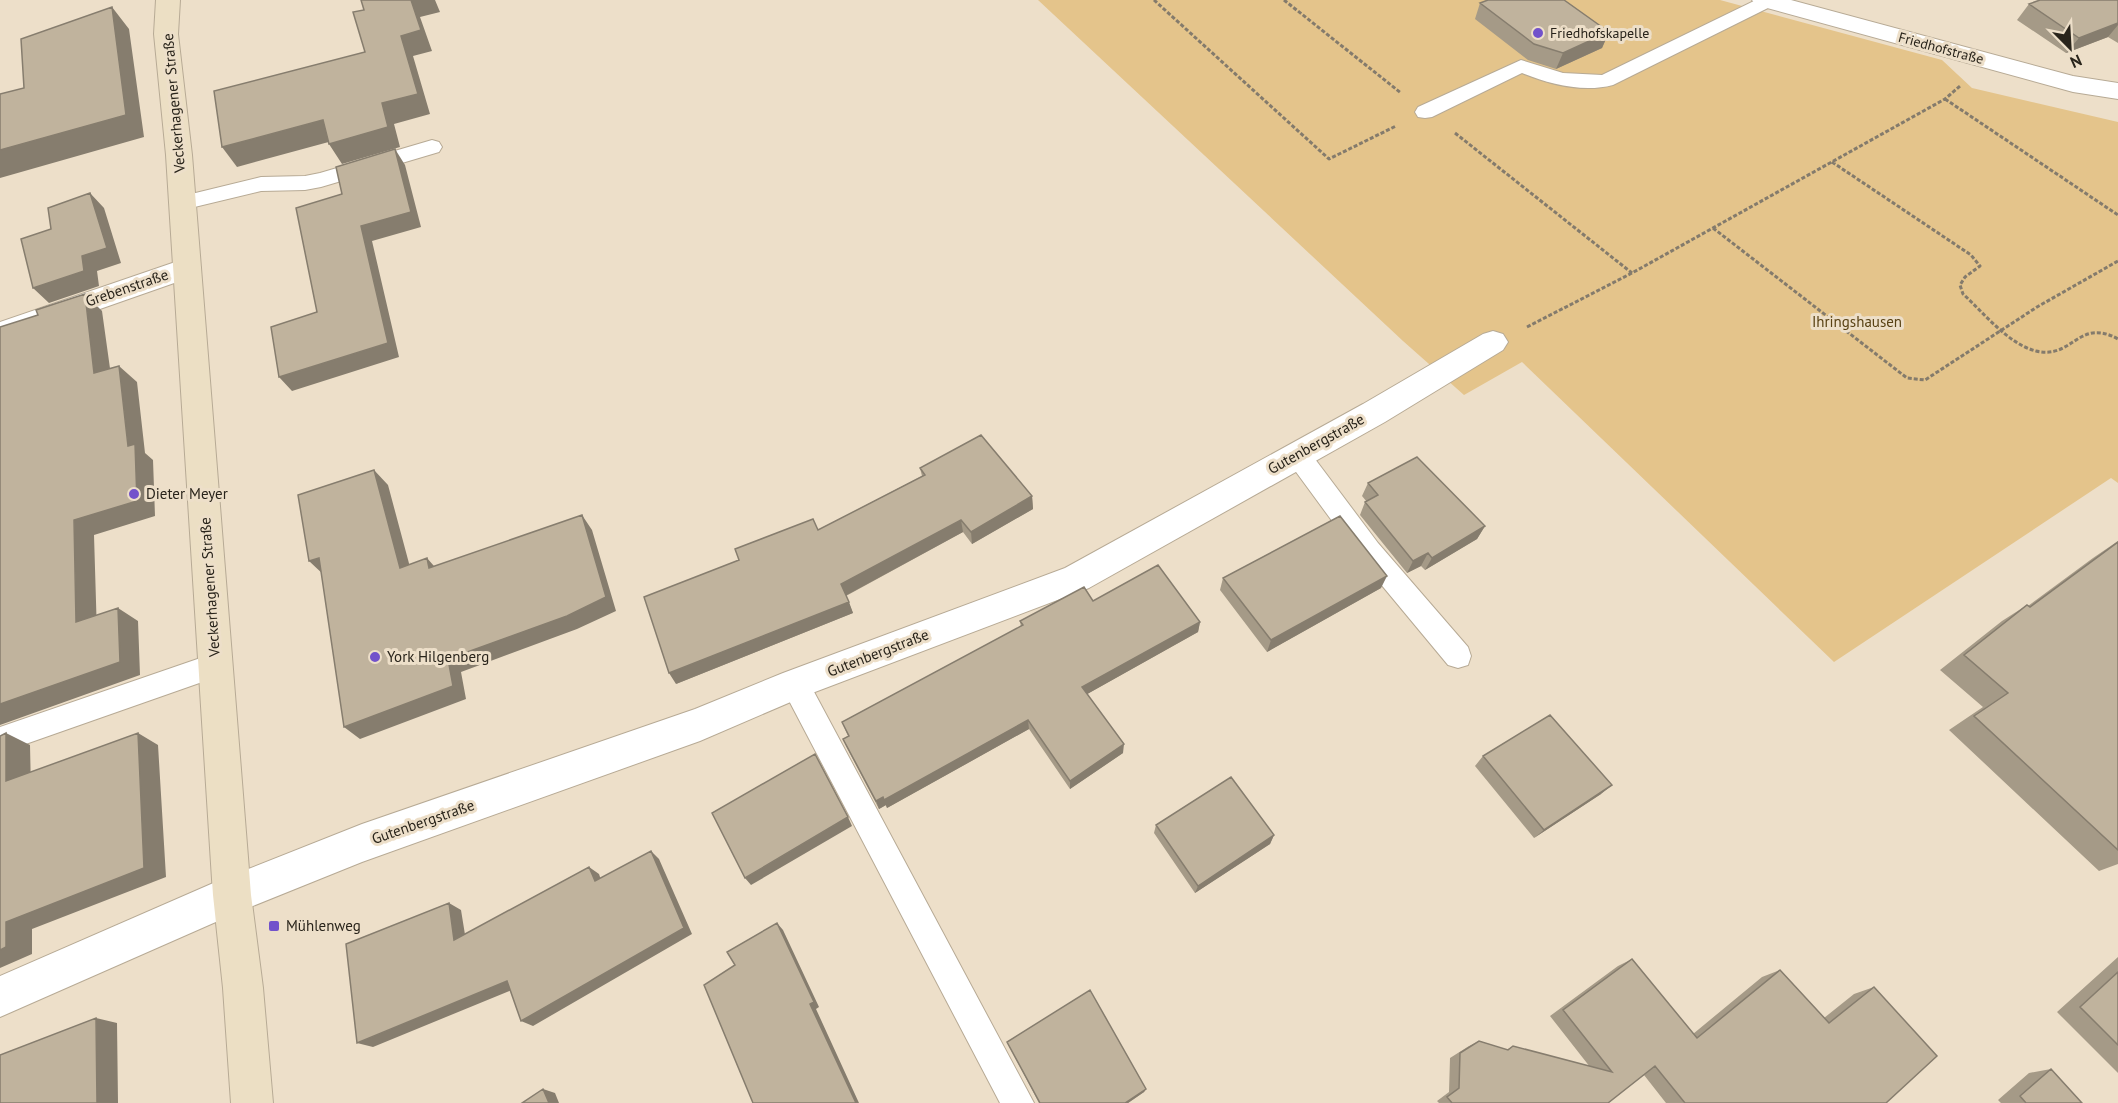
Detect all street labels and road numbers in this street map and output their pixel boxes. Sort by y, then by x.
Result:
street label: Friedhofstraße [1896,28,1986,68]
street label: Veckerhagener Straße [158,33,189,175]
street label: Grebenstraße [83,265,171,311]
street label: Gutenbergstraße [1264,409,1367,478]
street label: Veckerhagener Straße [195,517,224,658]
street label: Gutenbergstraße [824,624,931,681]
street label: Gutenbergstraße [369,795,477,848]

